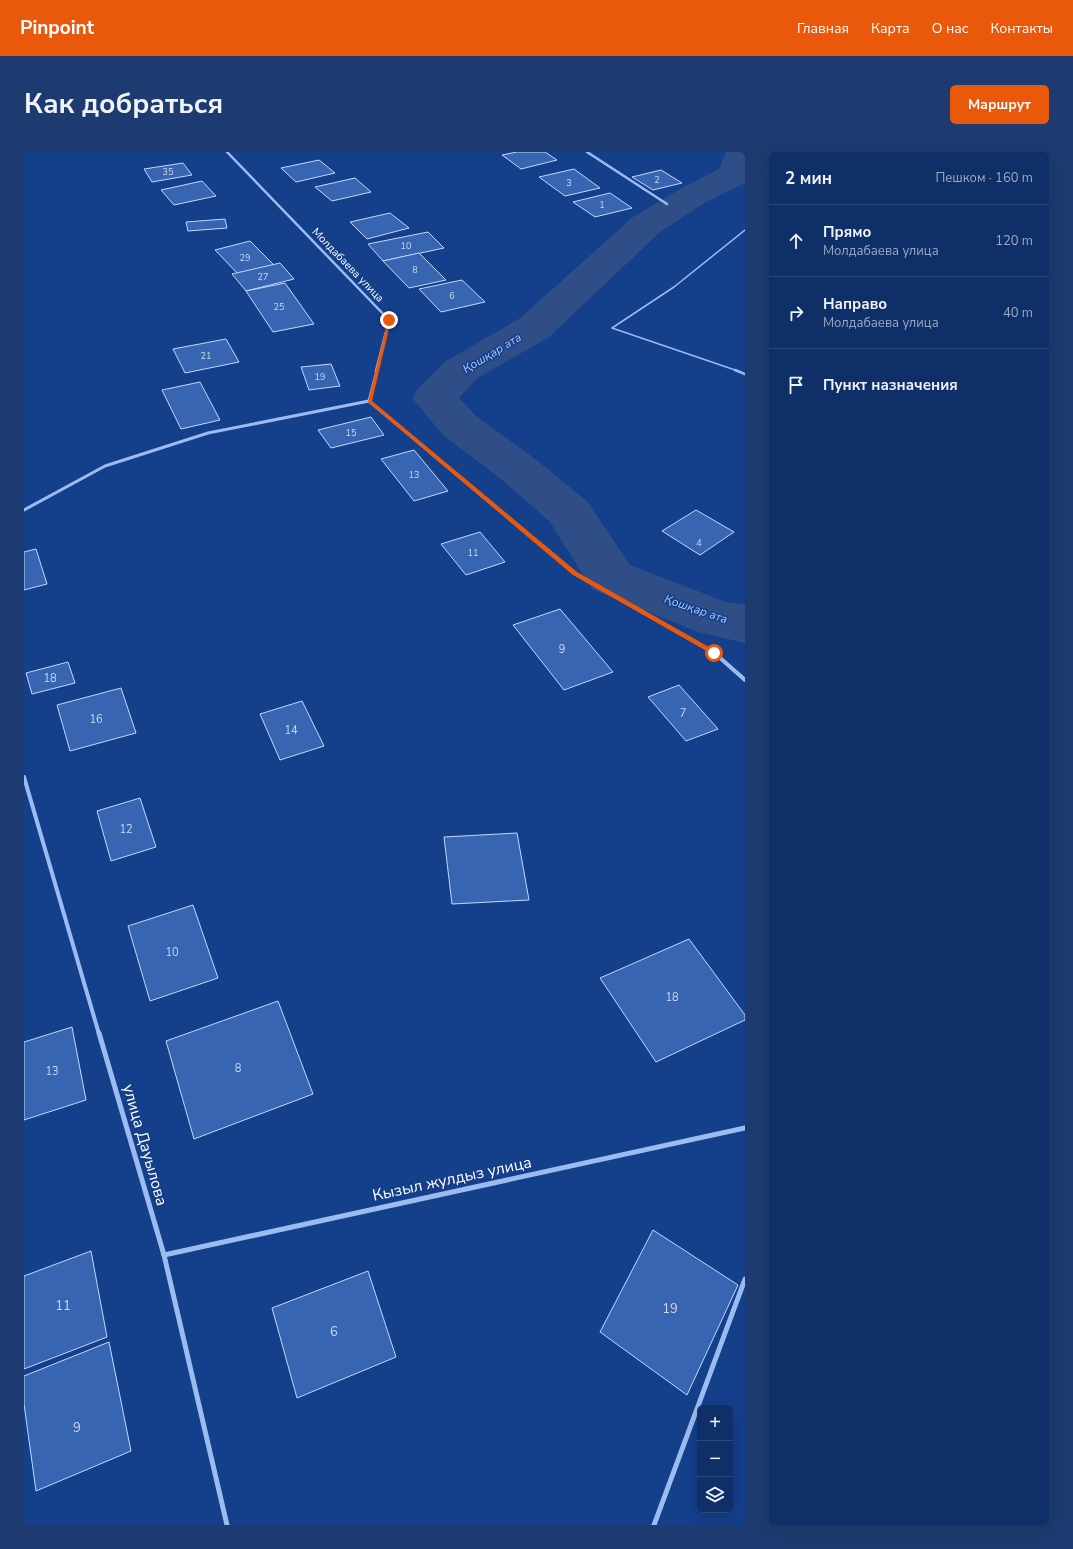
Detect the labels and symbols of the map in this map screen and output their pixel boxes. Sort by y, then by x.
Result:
house number: 35 [163,166,173,178]
house number: 2 [654,174,660,186]
house number: 3 [566,177,572,189]
house number: 1 [599,199,605,211]
street label: Молдабаева улица [309,225,387,305]
house number: 10 [401,240,411,252]
house number: 29 [240,252,250,264]
house number: 8 [412,264,418,276]
house number: 27 [258,271,268,283]
house number: 6 [449,290,455,302]
house number: 25 [274,301,284,313]
route end [380,311,398,329]
water label: Қошқар ата [460,329,524,377]
house number: 21 [201,350,211,362]
house number: 19 [315,371,325,383]
house number: 15 [346,427,356,439]
house number: 13 [409,469,419,481]
house number: 4 [696,537,702,549]
house number: 11 [468,547,478,559]
water label: Қошқар ата [662,591,730,627]
house number: 9 [559,642,565,657]
route start [705,644,723,662]
house number: 18 [43,671,57,686]
house number: 7 [680,706,686,721]
house number: 16 [89,712,103,727]
house number: 14 [284,723,298,738]
house number: 12 [119,822,133,837]
house number: 10 [165,945,179,960]
house number: 18 [665,990,679,1005]
house number: 8 [235,1061,242,1076]
house number: 13 [45,1064,59,1079]
street label: улица Дауылова [117,1082,173,1208]
street label: Кызыл жулдыз улица [370,1151,534,1207]
house number: 11 [55,1297,71,1315]
house number: 19 [662,1300,678,1318]
house number: 6 [330,1323,338,1341]
house number: 9 [73,1419,81,1437]

